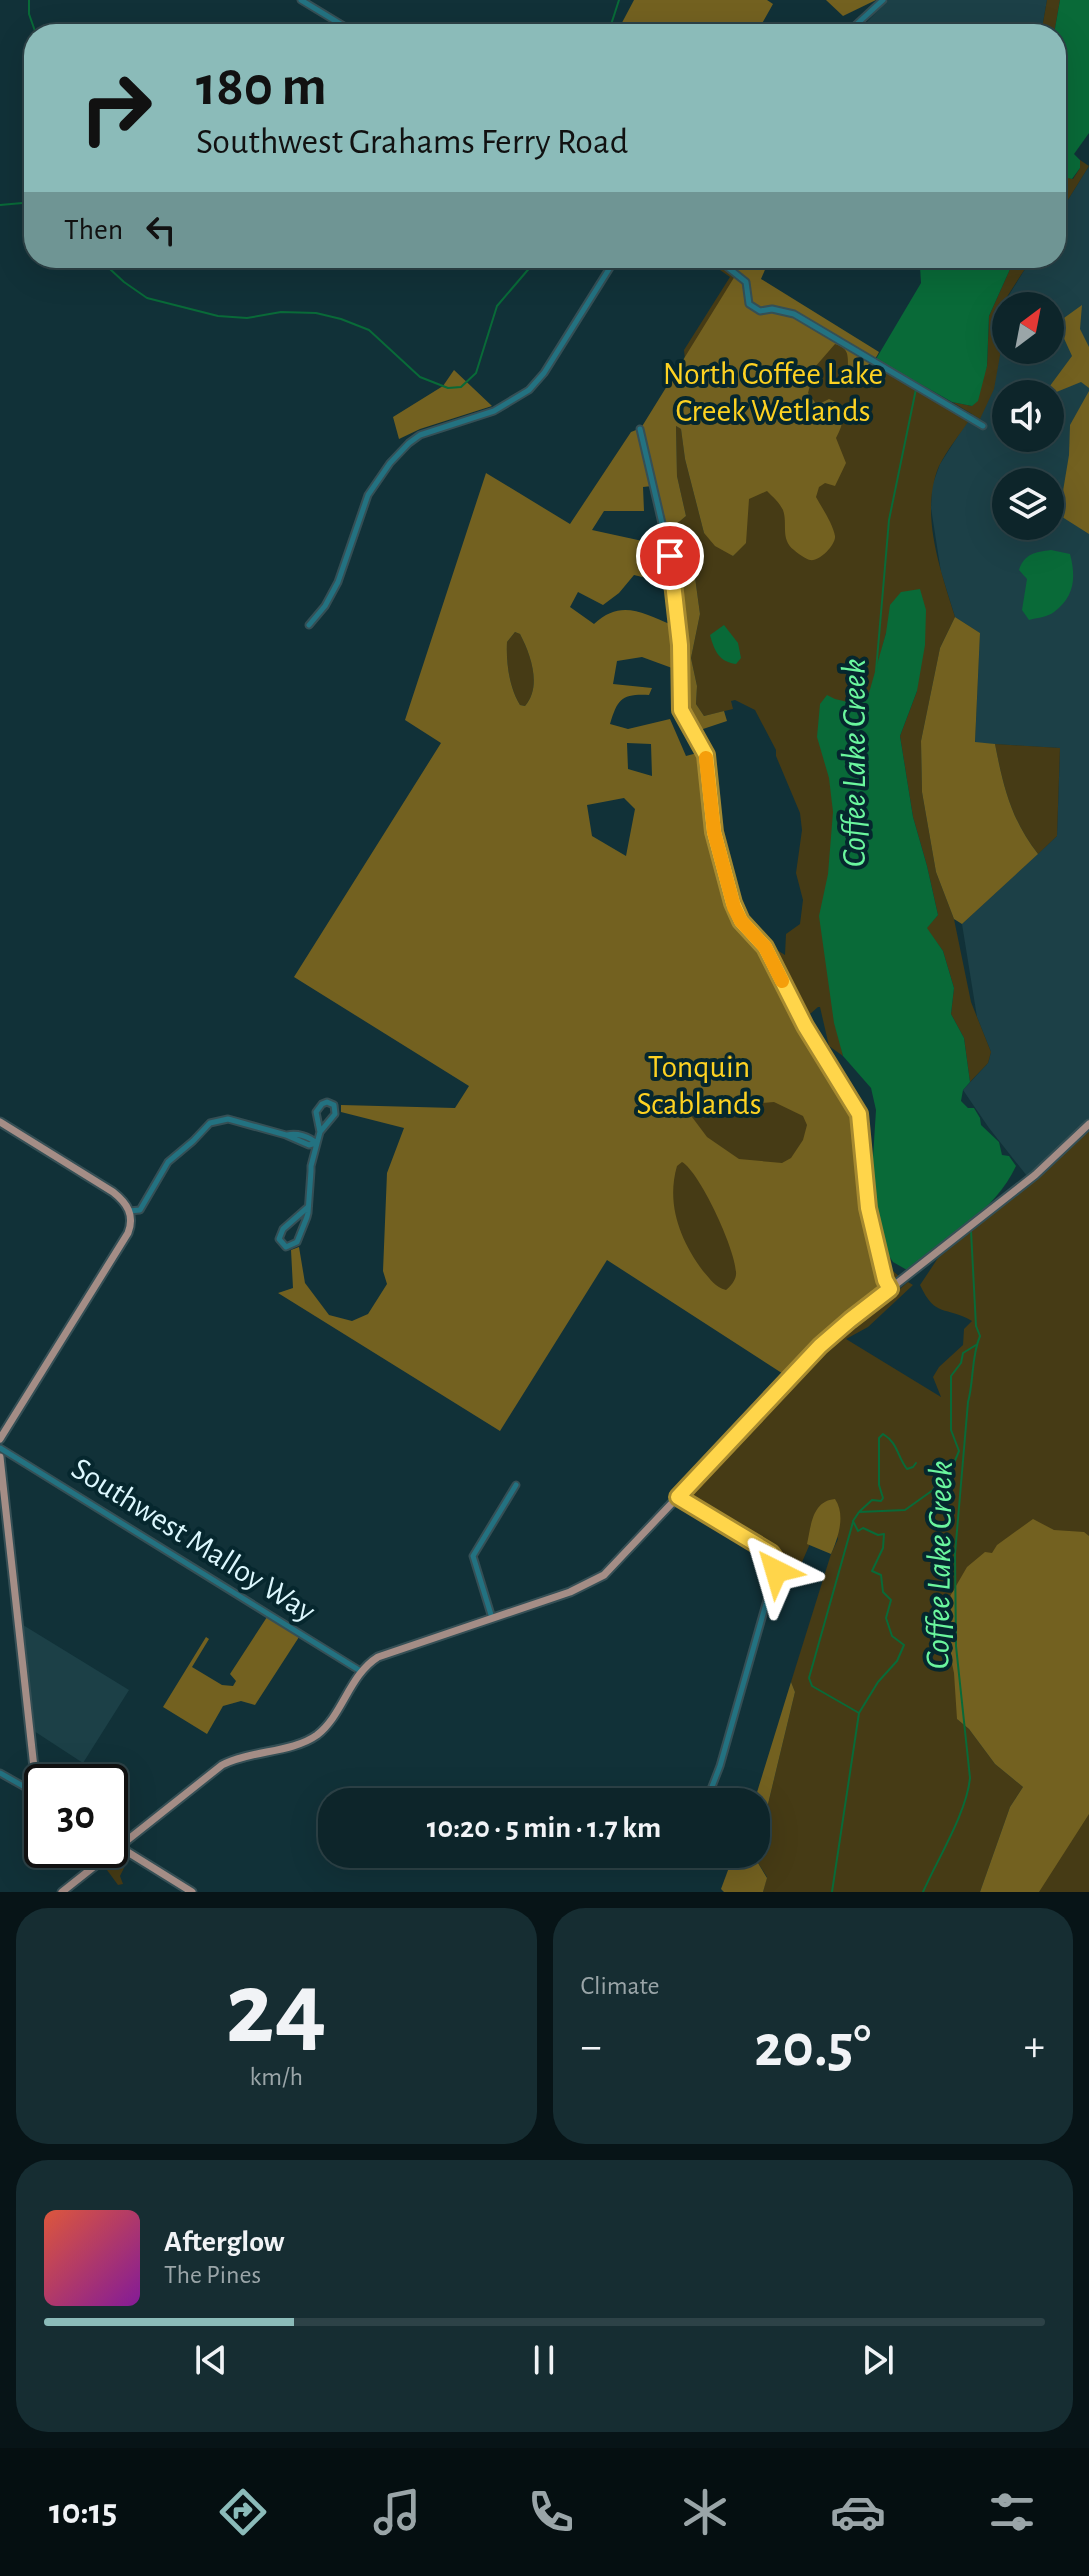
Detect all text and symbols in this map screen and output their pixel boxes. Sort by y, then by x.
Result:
icon: right [64,56,168,160]
text: 180 m [196,59,327,115]
text: Southwest Grahams Ferry Road [196,124,628,160]
icon: left [139,208,183,252]
text: Then [64,215,123,245]
north arrow [992,292,1064,364]
map controls [992,292,1064,540]
park label: North Coffee Lake Creek Wetlands [663,358,883,427]
button: sound [992,380,1064,452]
button: layers [992,468,1064,540]
pin [636,522,704,590]
icon: arrive [648,534,692,578]
water label: Coffee Lake Creek [838,659,872,867]
park label: Tonquin Scablands [637,1051,762,1120]
street label: Southwest Malloy Way [66,1452,321,1628]
water label: Coffee Lake Creek [921,1460,959,1670]
position arrow [734,1529,818,1613]
speed limit sign: 30 [24,1764,128,1868]
text: 10:20 · 5 min · 1.7 km [427,1813,661,1843]
text: 24 [226,1958,327,2062]
text: Climate [581,1973,659,1999]
text: 20.5° [754,2017,871,2077]
text: − [581,2025,602,2069]
text: + [1024,2025,1045,2069]
text: km/h [249,2064,303,2090]
text: Afterglow [164,2227,285,2257]
text: The Pines [164,2262,261,2288]
icon: previous [189,2338,233,2382]
icon: pause [522,2338,566,2382]
icon: next [856,2338,900,2382]
icon: directions [215,2484,271,2540]
icon: music [369,2484,425,2540]
icon: phone [523,2484,579,2540]
icon: climate [677,2484,733,2540]
icon: car [830,2484,886,2540]
icon: filters [984,2484,1040,2540]
text: 10:15 [49,2494,117,2530]

